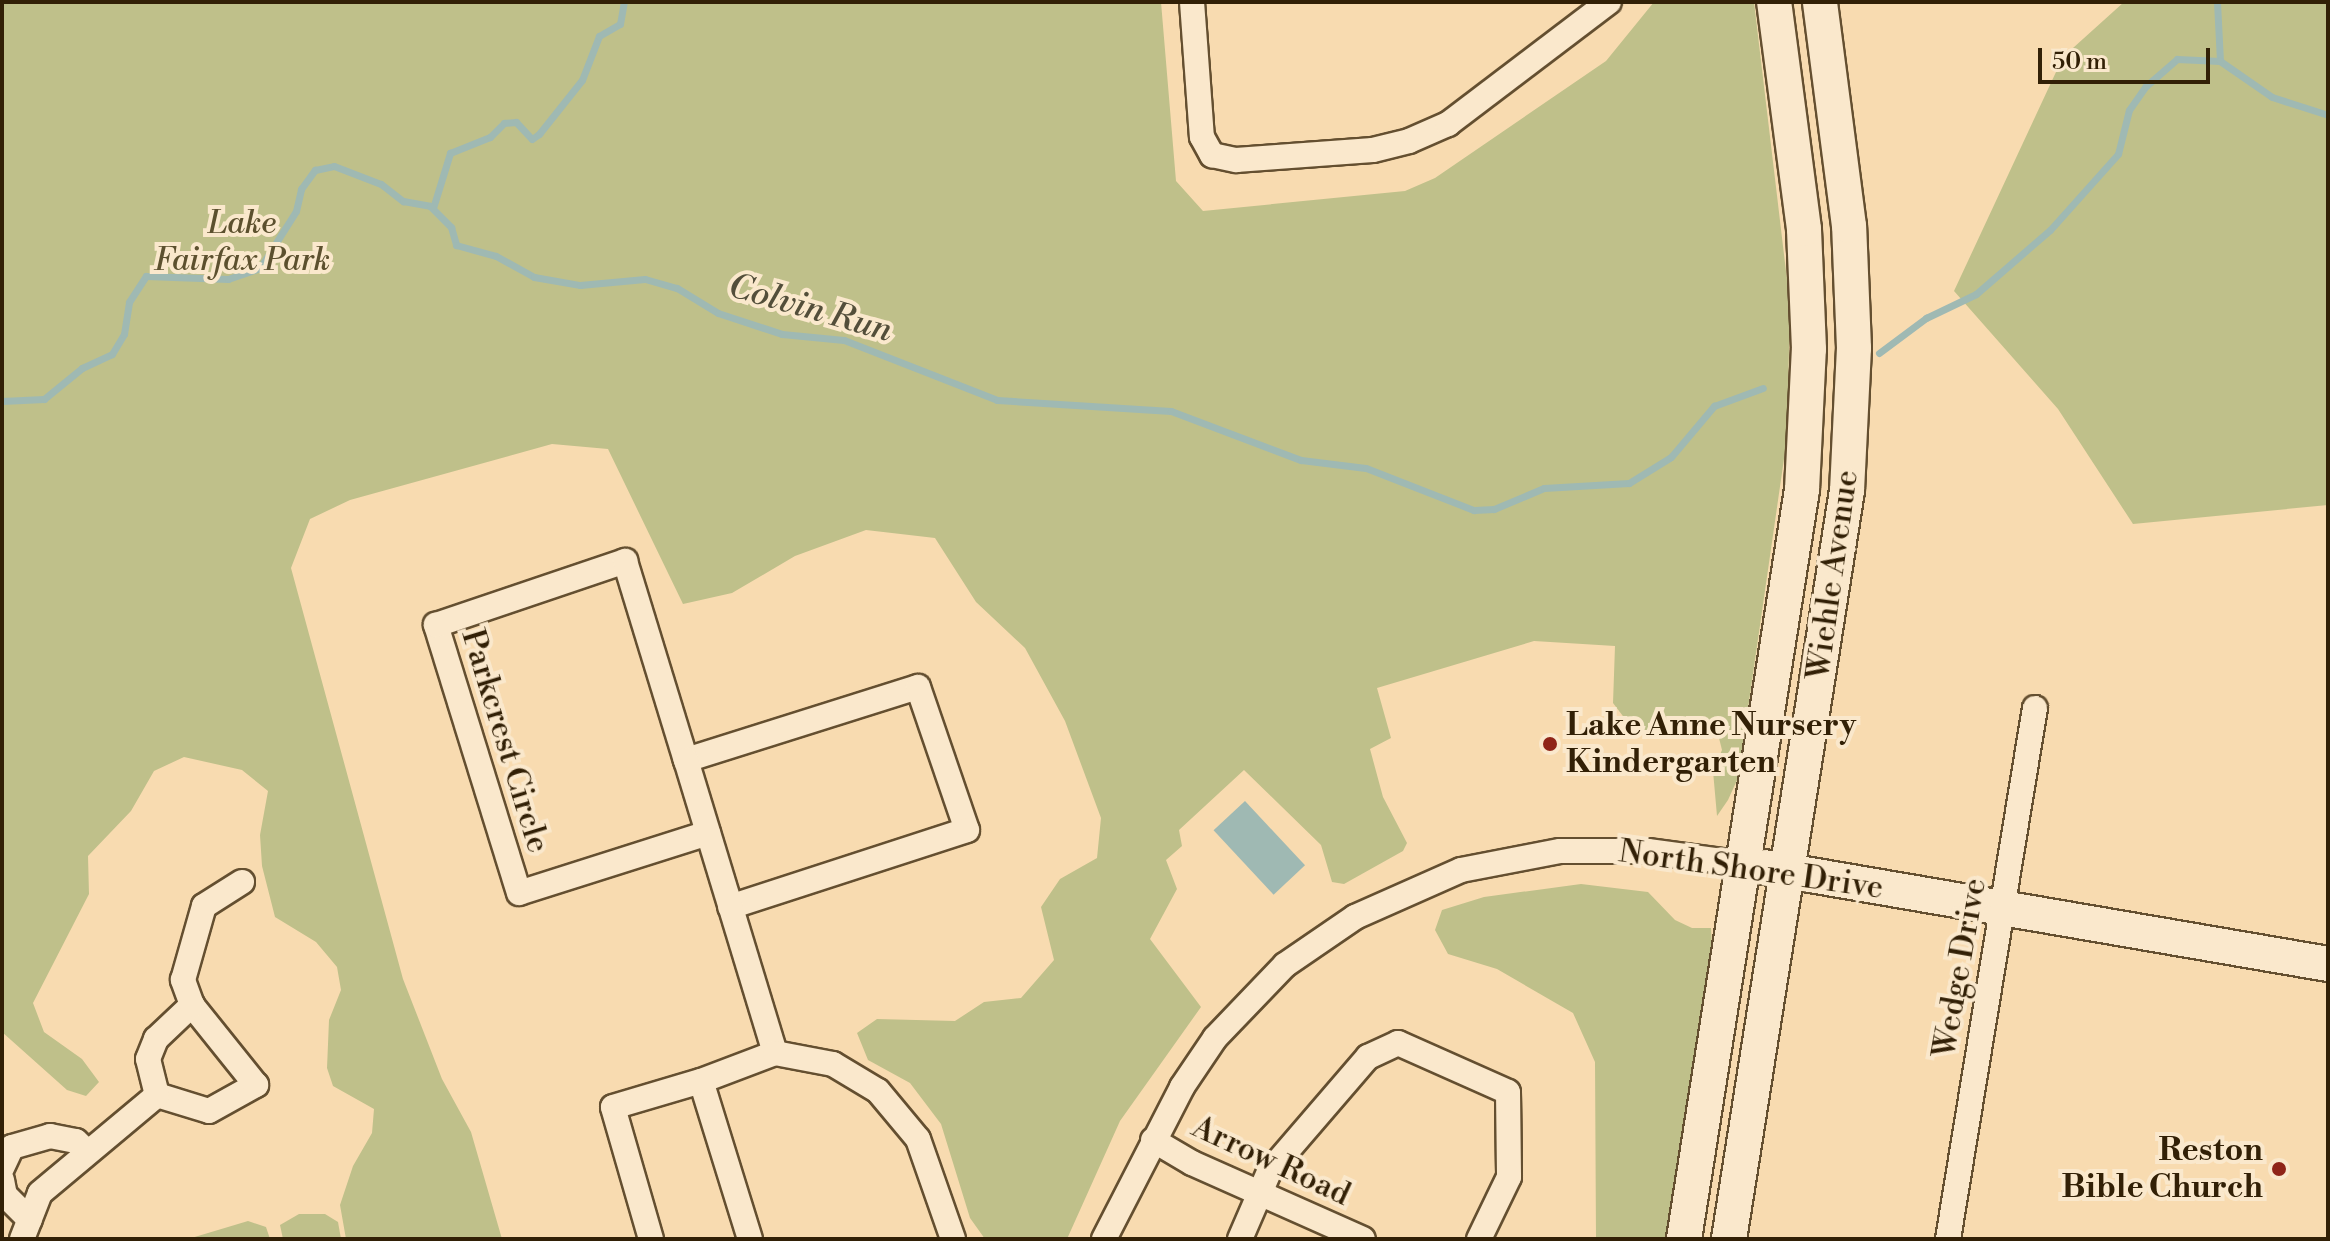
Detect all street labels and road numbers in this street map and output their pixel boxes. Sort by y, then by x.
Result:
street label: Wiehle Avenue [1799,468,1867,682]
street label: Parkcrest Circle [453,625,557,857]
street label: North Shore Drive [1616,832,1886,908]
street label: Wedge Drive [1925,875,1995,1061]
street label: Arrow Road [1186,1108,1356,1214]

